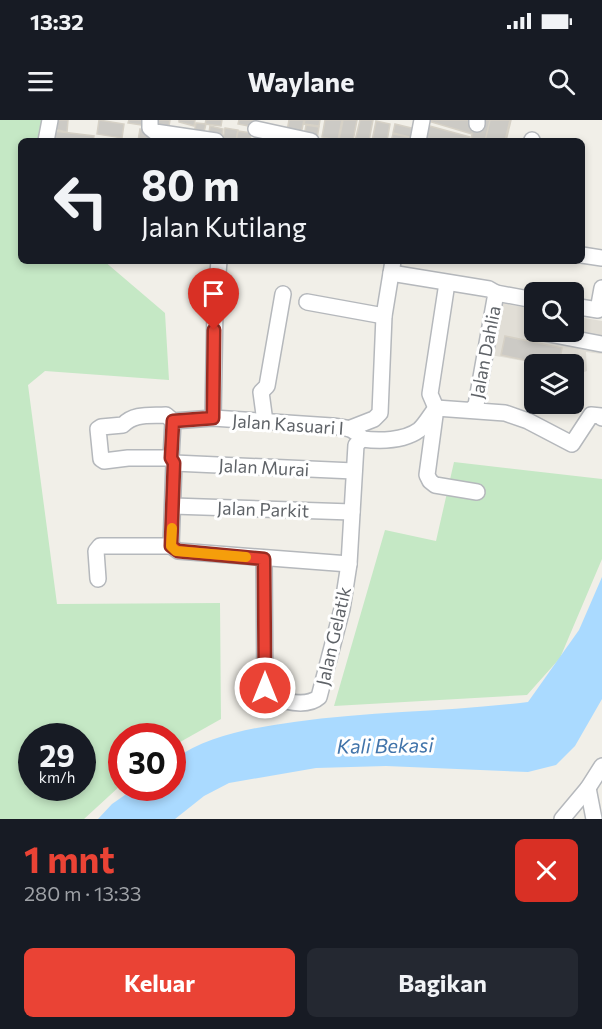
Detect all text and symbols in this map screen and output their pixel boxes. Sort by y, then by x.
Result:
text: 13:32 [30,8,84,35]
icon: menu [24,65,57,98]
text: Waylane [248,65,354,98]
icon: search [545,65,578,98]
text: 80 m [141,158,240,210]
icon: left [42,162,120,240]
text: Jalan Kutilang [141,210,307,243]
pin [188,268,239,330]
icon: arrive [197,277,230,310]
map controls [524,282,584,414]
button: search [524,282,584,342]
street label: Jalan Dahlia [465,304,505,400]
button: layers [524,354,584,414]
street label: Jalan Kasuari I [231,409,345,439]
street label: Jalan Murai [218,454,310,480]
street label: Jalan Parkit [217,496,309,522]
street label: Jalan Gelatik [311,584,355,688]
position arrow [233,656,297,720]
speed limit sign: 30 [108,723,186,801]
water label: Kali Bekasi [336,732,434,758]
text: 29 [39,736,75,773]
text: km/h [39,768,75,786]
text: 1 mnt [24,836,115,880]
button: close [515,839,578,902]
text: 280 m · 13:33 [24,881,141,905]
button: Keluar [24,948,295,1017]
button: Bagikan [307,948,578,1017]

